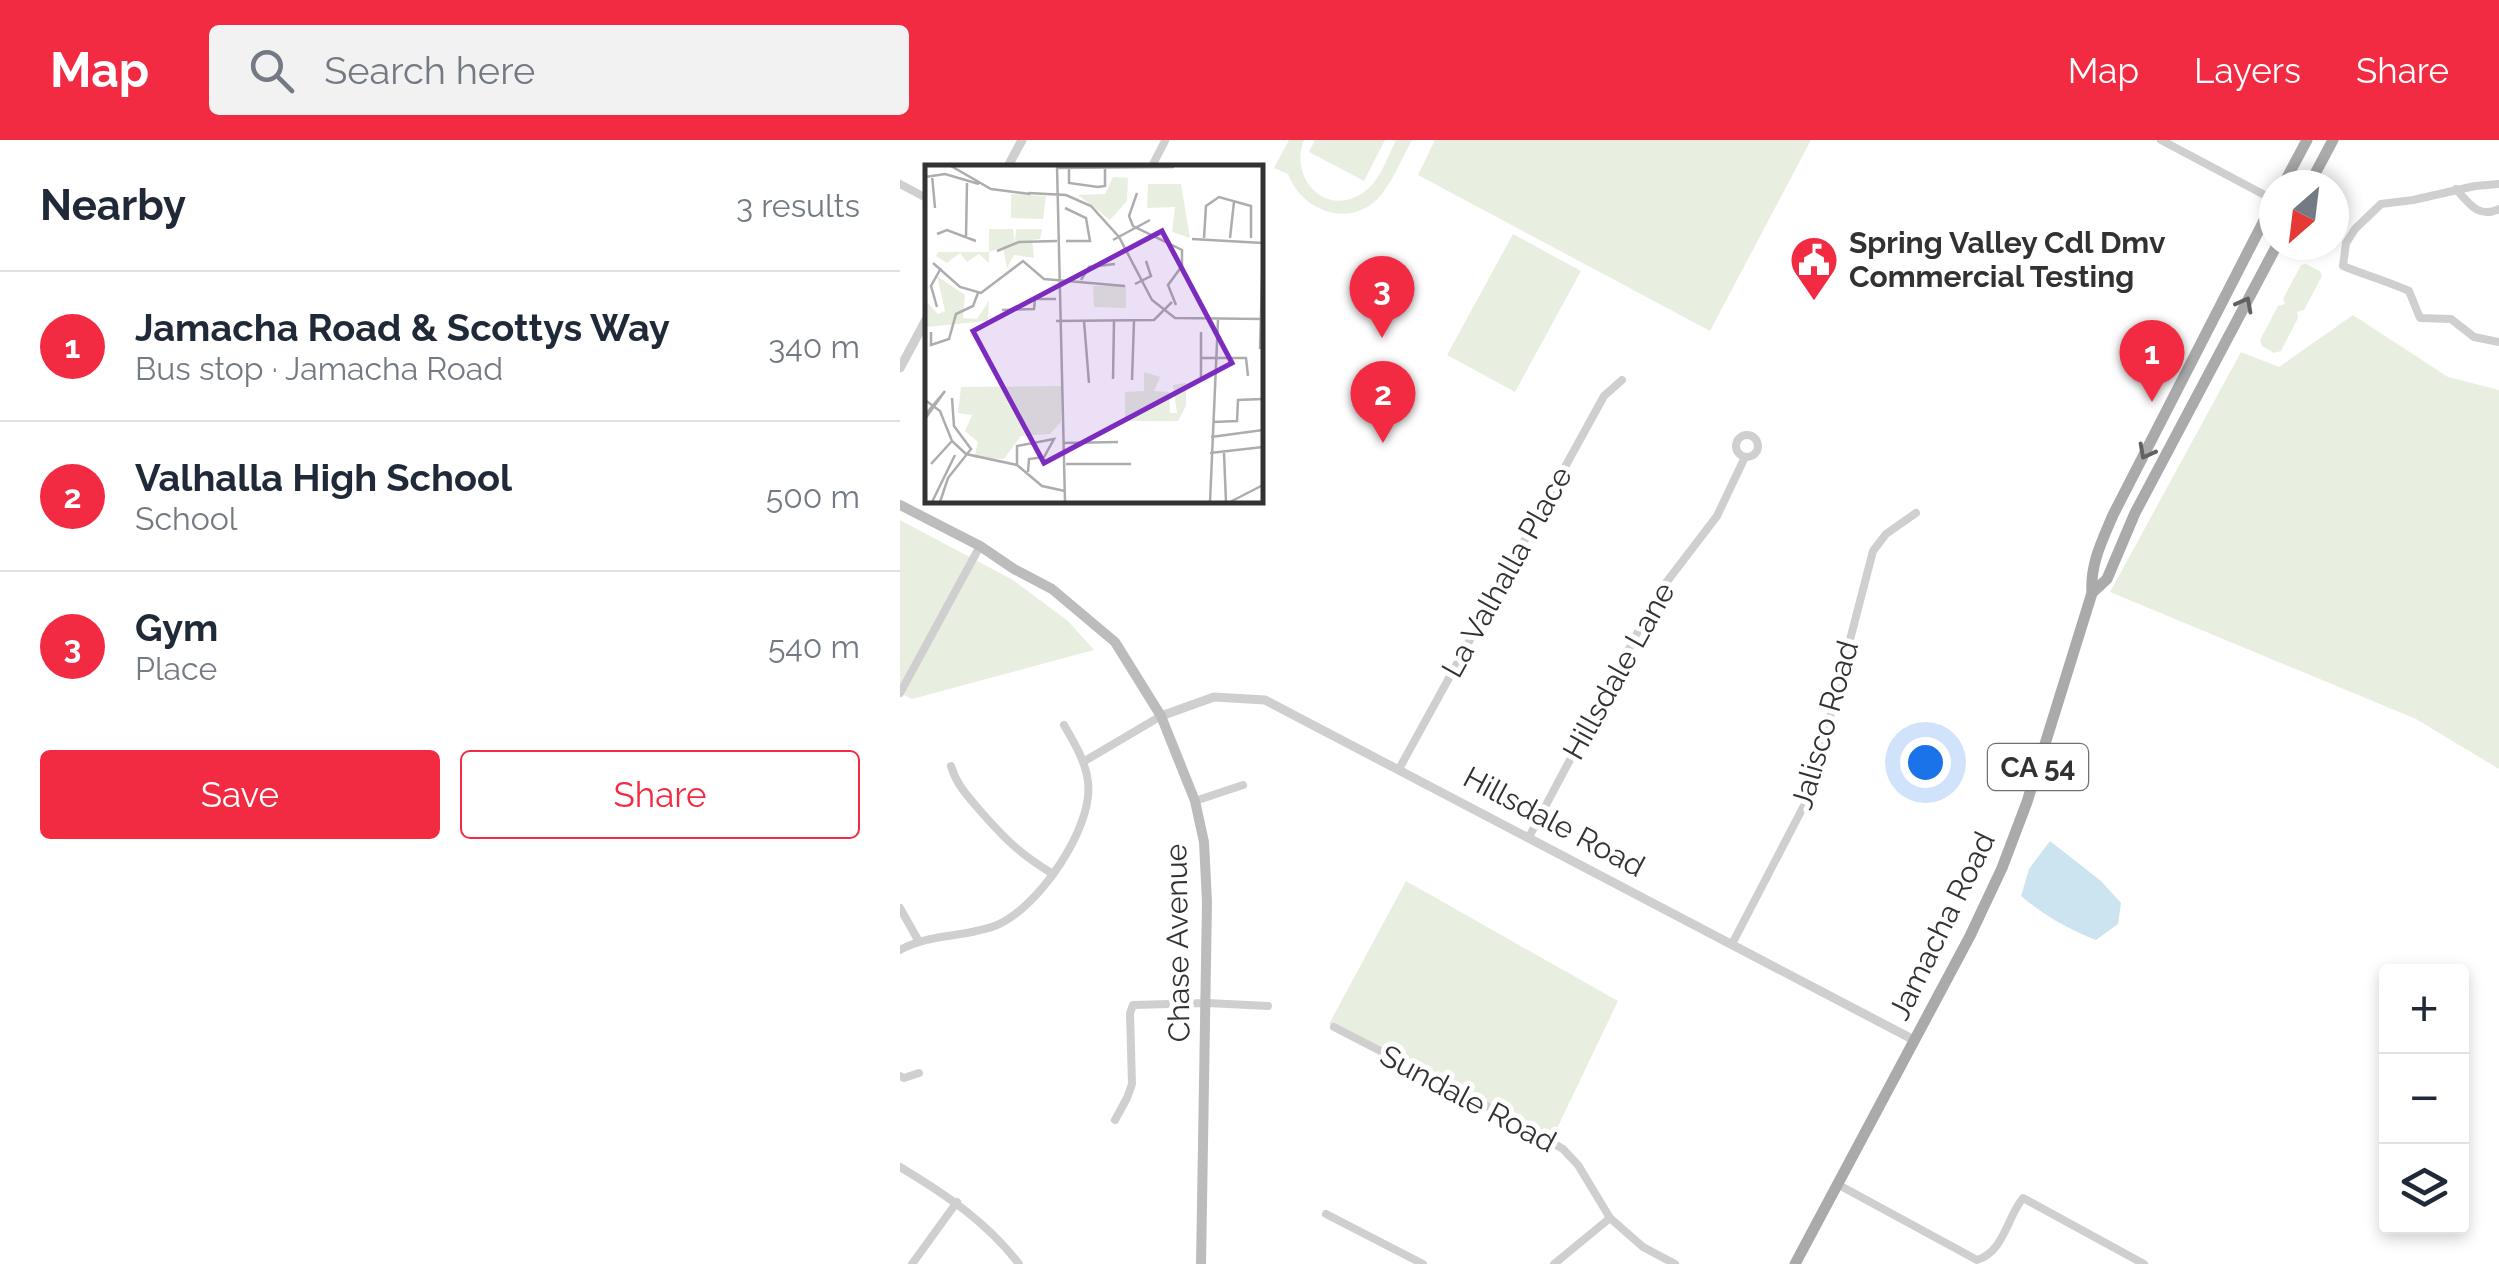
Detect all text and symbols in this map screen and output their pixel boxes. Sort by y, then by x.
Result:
search box [209,25,909,115]
text: Map [50,42,149,98]
icon: search [244,43,299,98]
text: Search here [324,48,535,93]
text: Map [2068,50,2139,91]
text: Layers [2194,50,2301,91]
text: Share [2356,50,2449,91]
inset map [925,165,1262,502]
north arrow [2259,170,2349,260]
text: Nearby [40,181,186,230]
text: 3 results [736,187,860,224]
place label: Spring Valley Cdl Dmv Commercial Testing [1849,225,2166,294]
public building icon: Spring Valley Cdl Dmv Commercial Testing [1788,234,1840,302]
pin: 3 [1350,256,1414,338]
one-way arrow [2233,297,2252,315]
text: Jamacha Road & Scottys Way [135,305,670,350]
pin: 1 [2120,320,2184,402]
text: 1 [65,328,80,365]
text: 340 m [768,328,860,365]
text: Bus stop · Jamacha Road [135,350,503,387]
pin: 2 [1350,360,1416,443]
one-way arrow [2139,441,2158,459]
text: Valhalla High School [135,455,512,500]
street label: La Valhalla Place [1434,460,1579,683]
text: 2 [63,478,82,515]
text: 500 m [766,478,860,515]
text: School [135,500,237,537]
street label: Hillsdale Lane [1556,576,1682,765]
text: Gym [135,605,218,650]
text: 3 [64,628,81,665]
text: 540 m [768,628,860,665]
street label: Jalisco Road [1784,637,1865,813]
text: Place [135,650,217,687]
your location [1900,737,1951,788]
road number: CA 54 [1988,744,2088,790]
button: Save [40,750,440,839]
button: Share [460,750,860,839]
street label: Hillsdale Road [1458,759,1651,884]
street label: Jamacha Road [1881,826,2002,1025]
street label: Chase Avenue [1158,843,1197,1043]
map controls [2379,964,2469,1234]
button: + [2379,964,2469,1054]
street label: Sundale Road [1374,1038,1562,1160]
button: − [2379,1054,2469,1144]
button: layers [2379,1144,2469,1234]

